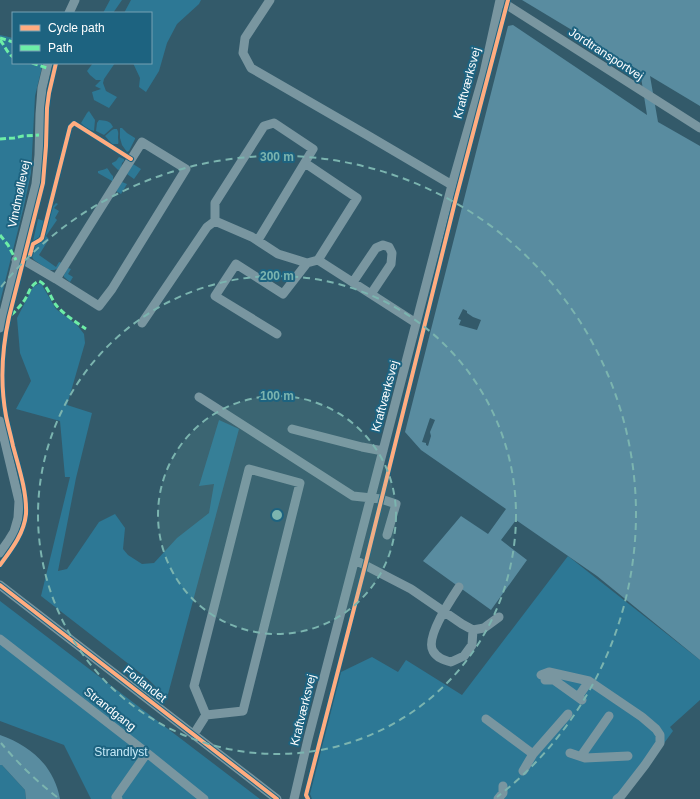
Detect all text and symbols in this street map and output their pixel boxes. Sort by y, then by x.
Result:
legend [12,12,152,64]
text: Cycle path [48,21,105,35]
street label: Jordtransportvej [566,25,646,83]
text: Path [48,41,73,55]
street label: Kraftværksvej [451,46,483,120]
text: 300 m [260,150,294,164]
street label: Vindmøllevej [5,159,33,229]
text: 200 m [260,269,294,283]
street label: Kraftværksvej [369,359,401,433]
text: 100 m [260,389,294,403]
centre of rings [270,508,284,522]
street label: Forlandet [121,663,170,706]
street label: Kraftværksvej [287,673,319,747]
street label: Strandgang [81,684,139,734]
park label: Strandlyst [94,745,148,759]

